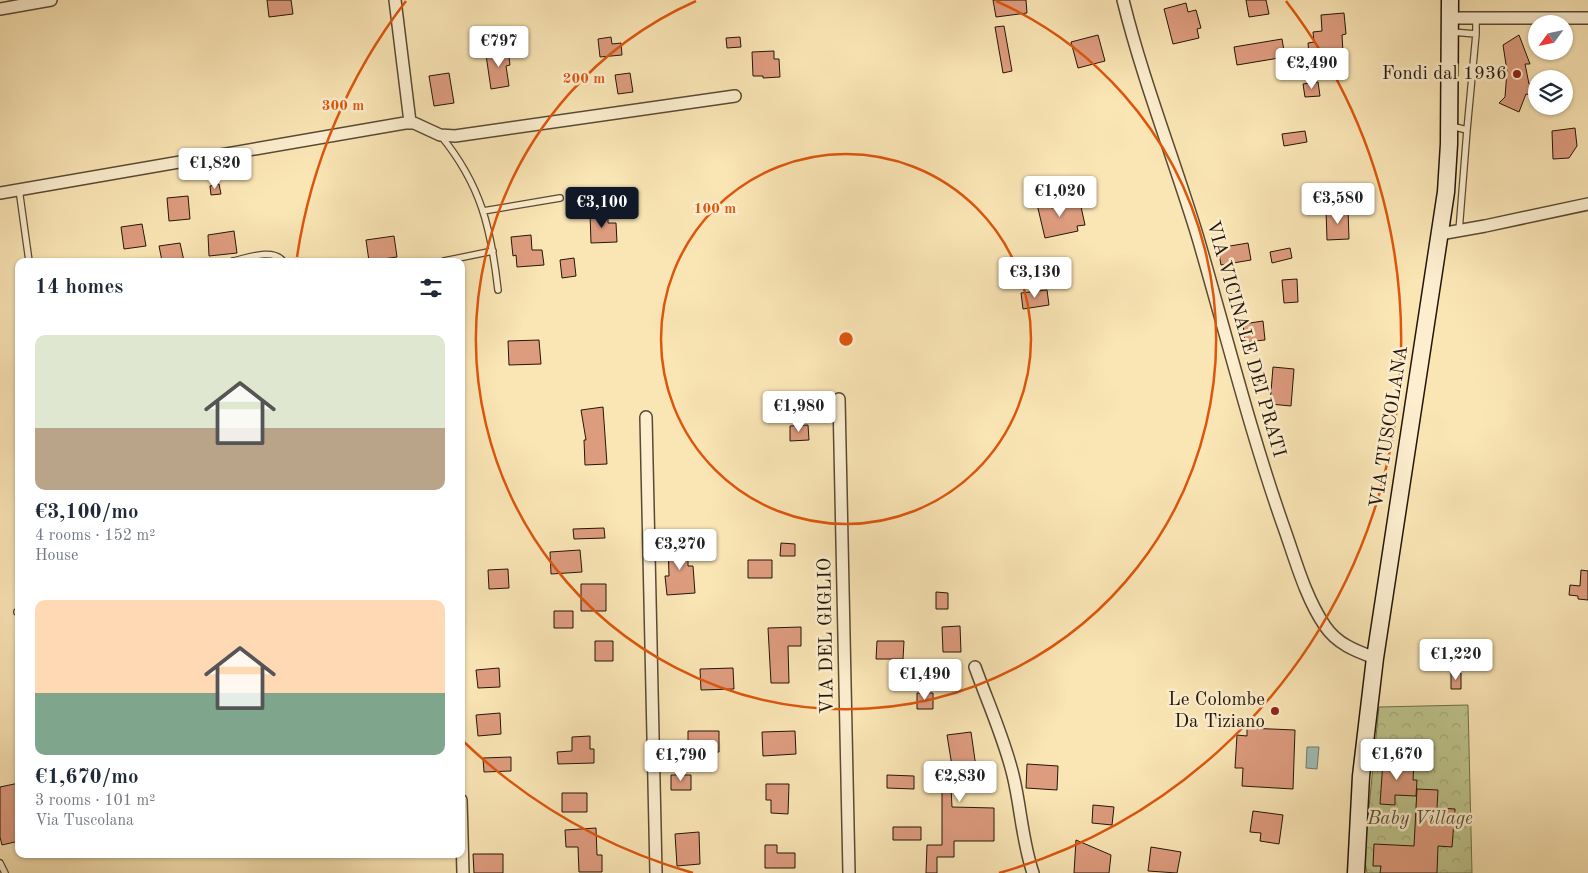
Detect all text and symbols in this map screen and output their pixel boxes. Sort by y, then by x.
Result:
north arrow [1528,15,1572,60]
map controls [1528,15,1573,115]
pin: €797 [469,26,529,68]
text: €797 [480,34,518,50]
pin: €2,490 [1271,48,1353,90]
text: €2,490 [1287,56,1337,72]
place label: Fondi dal 1936 [1382,65,1507,84]
marker: Fondi dal 1936 [1511,68,1523,80]
button: layers [1528,70,1573,115]
text: 200 m [563,72,605,87]
text: 300 m [322,99,364,114]
pin: €1,820 [174,148,256,190]
text: €1,820 [190,156,240,172]
pin: €1,020 [1019,176,1101,218]
pin: €3,580 [1297,182,1379,225]
text: €1,020 [1035,184,1085,200]
pin: €3,100 [561,186,643,229]
text: €3,580 [1313,191,1363,207]
text: €3,100 [577,195,627,211]
text: 100 m [694,202,736,217]
street label: VIA VICINALE DEI PRATI [1202,219,1288,459]
pin: €3,130 [994,256,1076,299]
text: €3,130 [1010,265,1060,281]
icon: filters [417,274,445,302]
text: 14 homes [35,277,123,298]
centre of rings [837,330,855,348]
street label: VIA TUSCOLANA [1368,344,1412,509]
icon: home [195,368,285,458]
pin: €1,980 [758,390,840,433]
text: €1,980 [774,399,824,415]
text: €3,100/mo [35,502,139,523]
text: 4 rooms · 152 m² [35,528,155,544]
pin: €3,270 [639,528,721,571]
text: €3,270 [655,537,705,553]
text: House [35,548,78,564]
street label: VIA DEL GIGLIO [816,558,838,714]
icon: home [195,633,285,723]
pin: €1,220 [1415,638,1497,681]
text: €1,220 [1431,647,1481,663]
pin: €1,490 [884,658,966,701]
text: €1,490 [900,667,950,683]
place label: Le Colombe Da Tiziano [1168,691,1265,732]
marker: Le Colombe Da Tiziano [1269,705,1281,717]
pin: €1,670 [1356,738,1438,781]
pin: €1,790 [640,740,722,782]
text: €1,670 [1372,747,1422,763]
text: €1,790 [656,748,706,764]
pin: €2,830 [919,760,1001,803]
text: €1,670/mo [35,767,139,788]
text: €2,830 [935,769,985,785]
text: 3 rooms · 101 m² [35,793,155,809]
park label: Baby Village [1366,810,1473,829]
text: Via Tuscolana [35,813,134,829]

